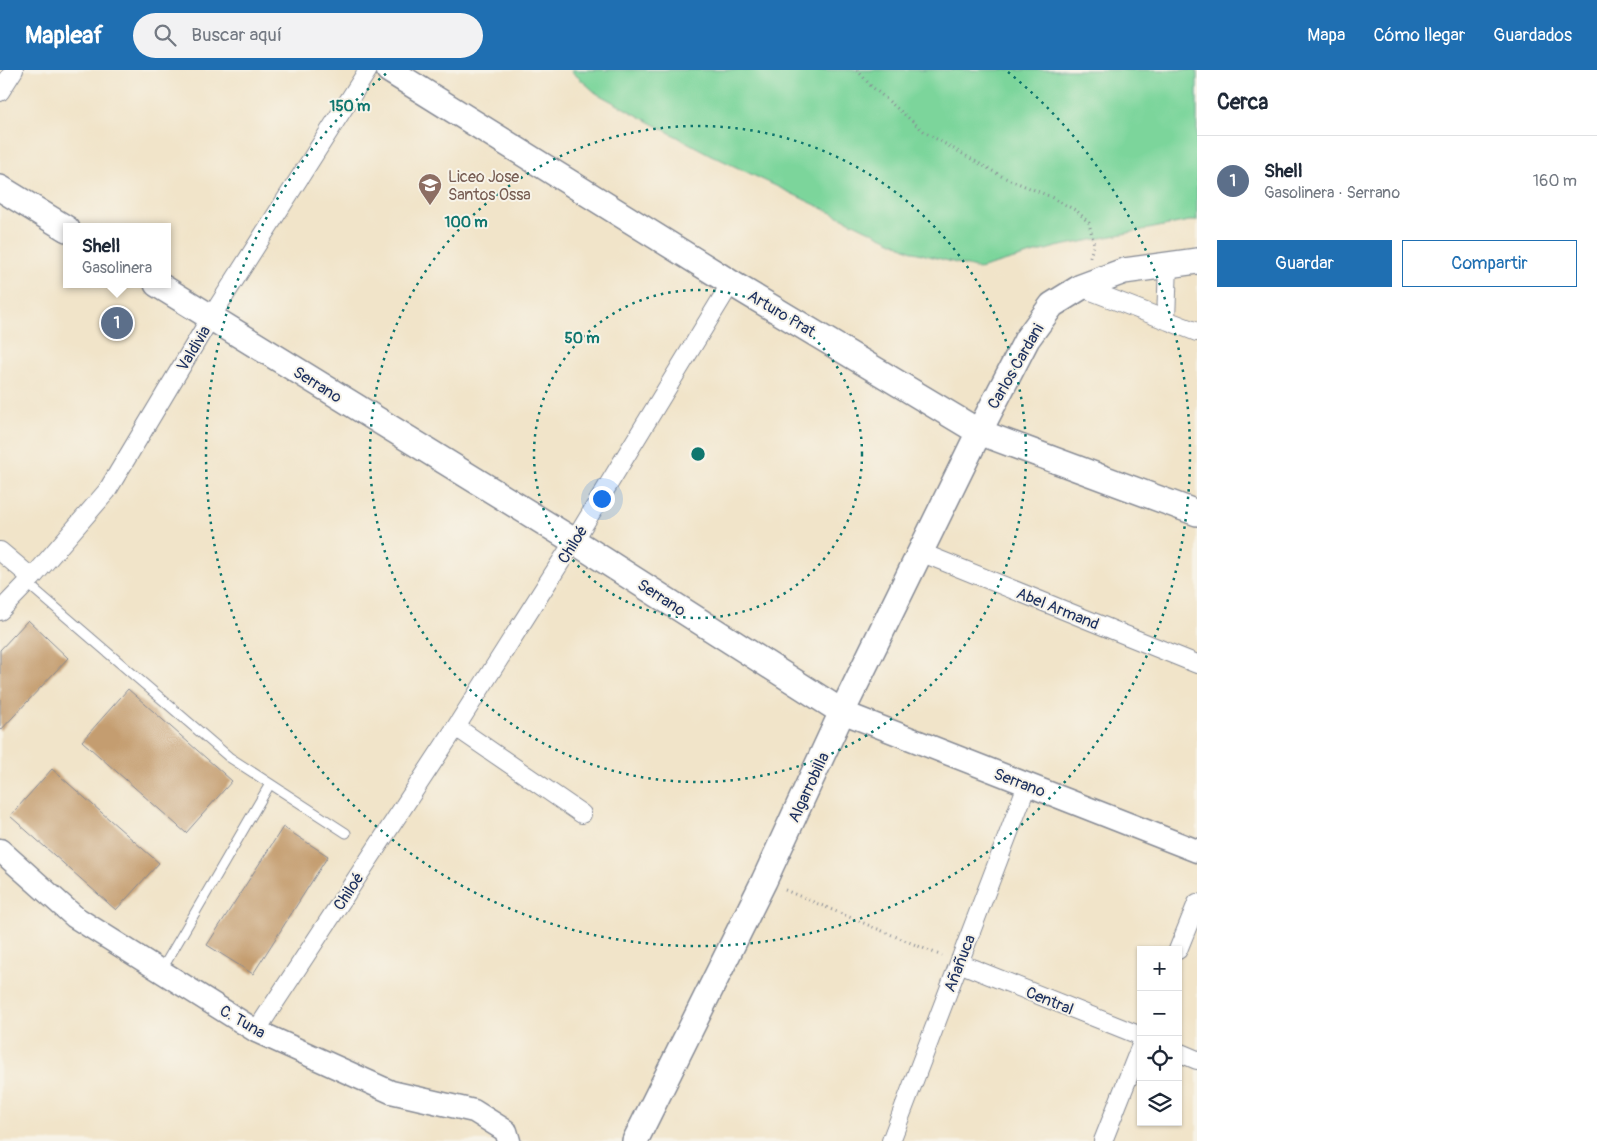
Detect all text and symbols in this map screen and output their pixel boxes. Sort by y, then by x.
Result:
search box [133,13,483,58]
text: Mapleaf [25,21,103,50]
icon: search [151,21,179,49]
text: Buscar aquí [191,23,282,47]
text: Mapa [1307,24,1345,47]
text: Cómo llegar [1373,24,1465,47]
text: Guardados [1493,24,1572,47]
text: Cerca [1217,89,1268,116]
text: 150 m [330,97,370,116]
text: Shell [1264,159,1302,183]
place label: Liceo Jose Santos Ossa [448,167,531,205]
text: 1 [1230,171,1236,191]
text: 160 m [1533,171,1577,191]
school or university icon: Liceo Jose Santos Ossa [417,172,443,206]
text: Gasolinera · Serrano [1264,183,1400,203]
text: 100 m [445,213,487,232]
popup [63,223,171,288]
text: Shell [82,234,120,258]
button: Guardar [1217,240,1392,287]
button: Compartir [1402,240,1577,287]
text: Gasolinera [82,258,152,278]
street label: Arturo Prat [744,286,820,342]
pin: 1 [101,304,133,342]
street label: Carlos Cardani [983,320,1048,413]
street label: Valdivia [173,322,215,375]
text: 50 m [565,329,599,348]
street label: Serrano [289,362,346,408]
centre of rings [689,445,707,463]
your location [589,486,615,512]
street label: Chiloé [553,522,592,567]
street label: Serrano [634,575,690,621]
street label: Abel Armand [1013,583,1102,635]
street label: Algarrobilla [784,749,834,826]
street label: Serrano [991,764,1049,802]
street label: Chiloé [329,869,368,914]
street label: Añañuca [940,932,980,995]
map controls [1137,946,1182,1126]
button: + [1137,946,1182,991]
street label: Central [1023,982,1076,1020]
button: − [1137,991,1182,1036]
street label: C. Tuna [216,1001,269,1043]
button: locate [1137,1036,1182,1081]
button: layers [1137,1081,1182,1126]

